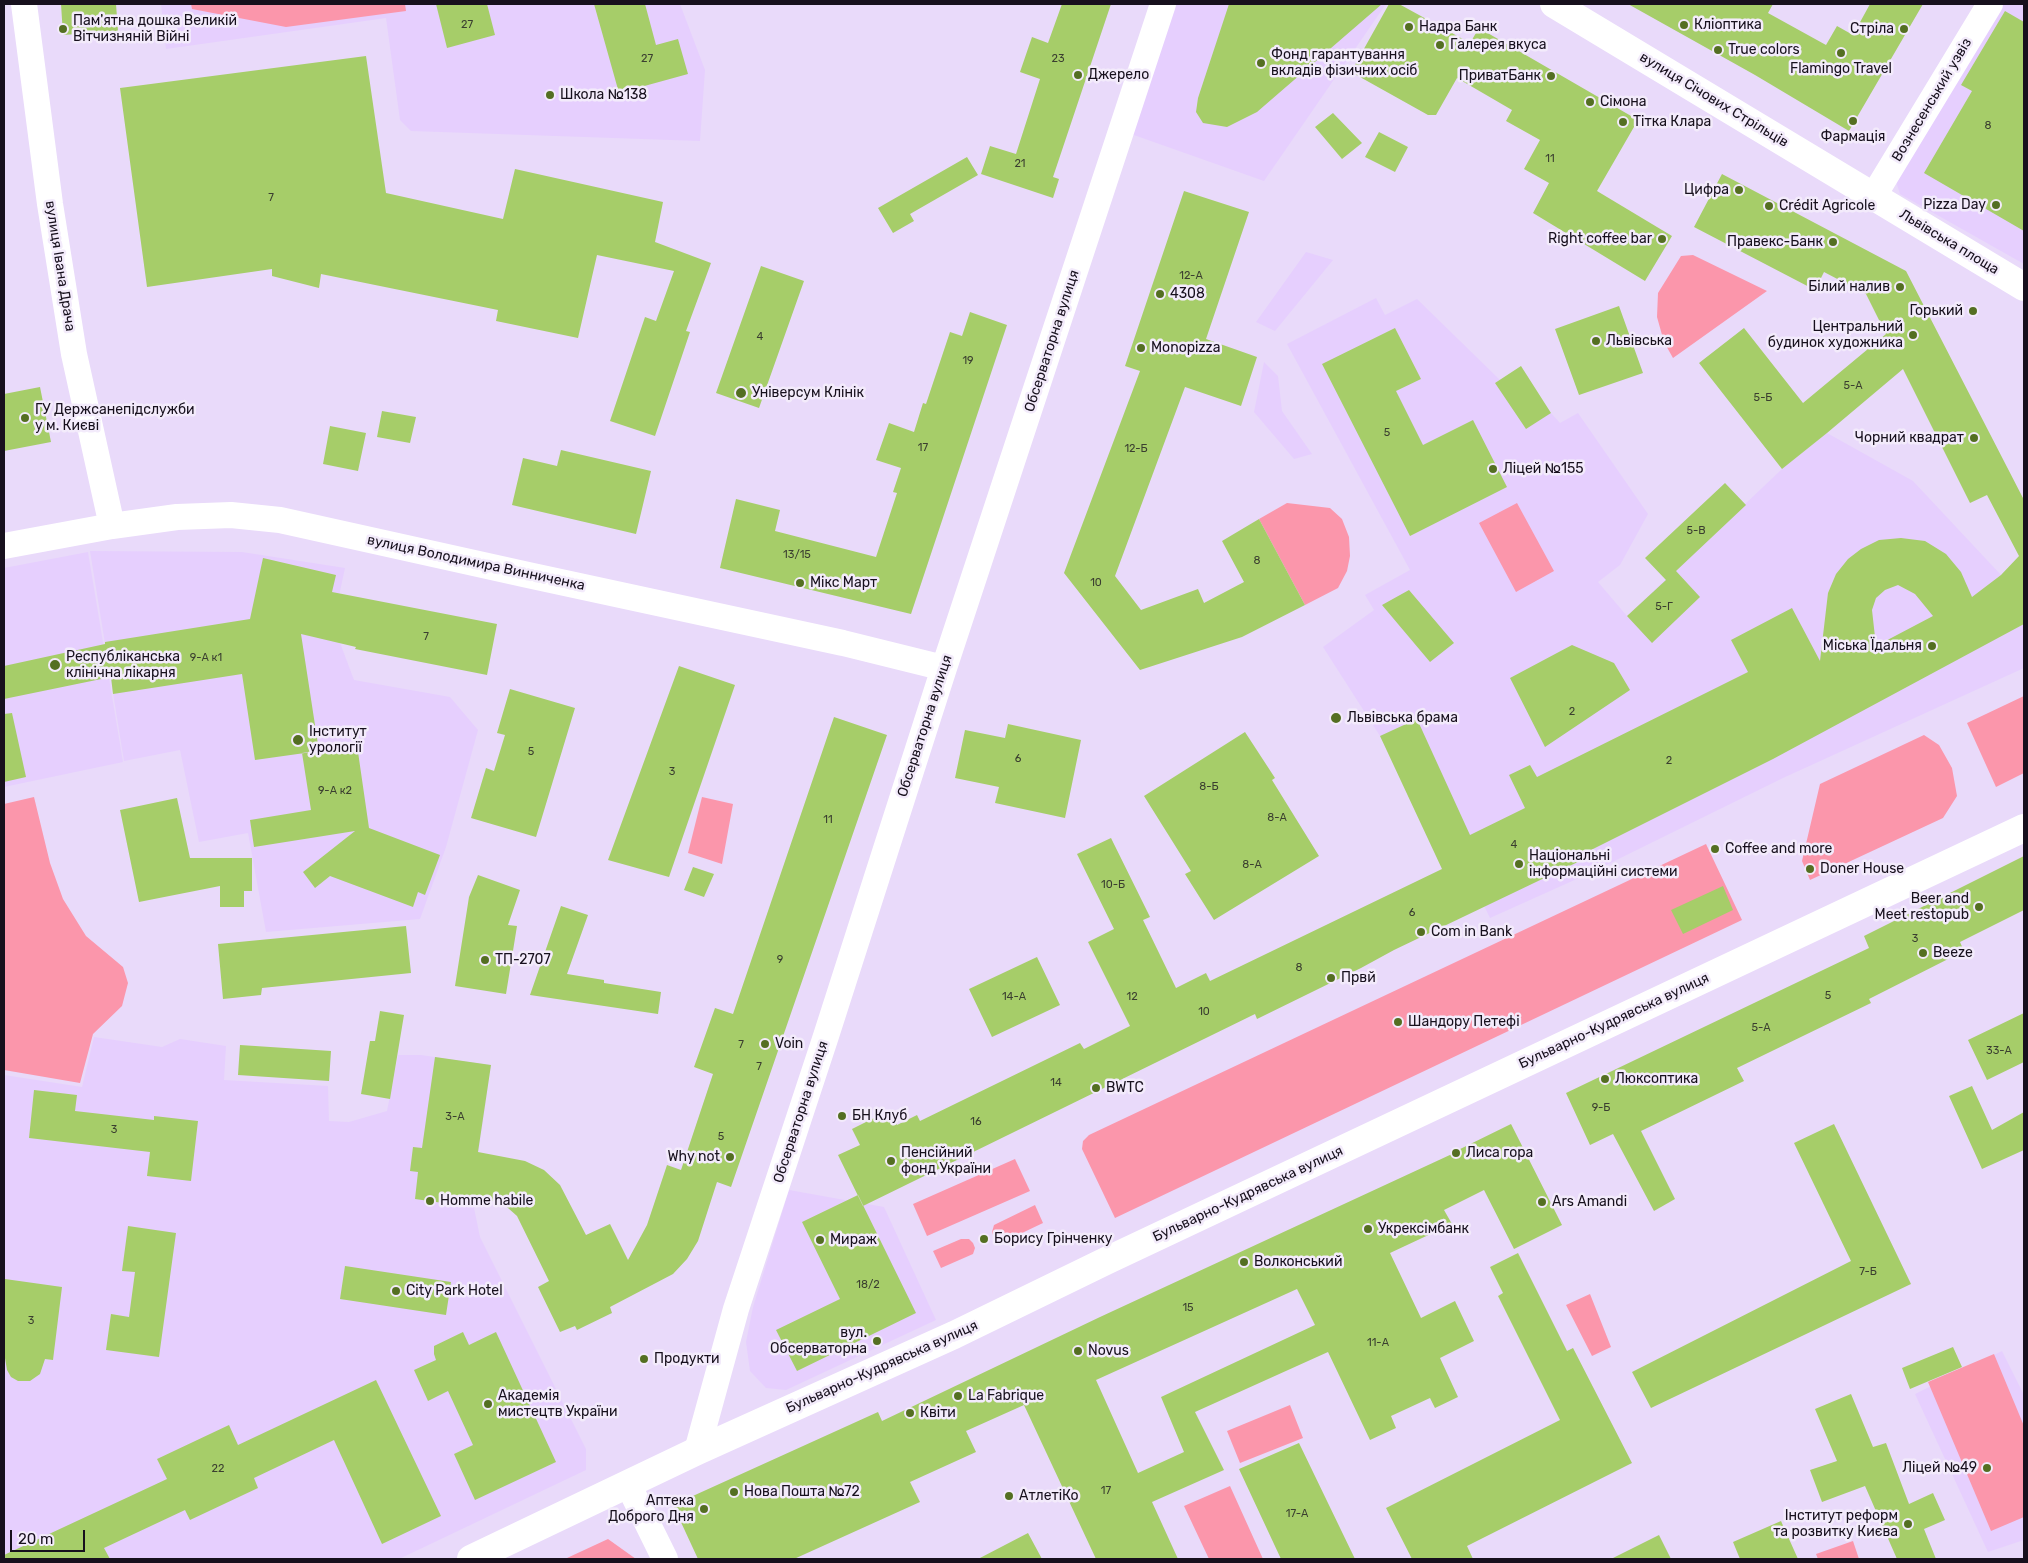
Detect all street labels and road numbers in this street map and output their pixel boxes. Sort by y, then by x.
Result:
street label: Вознесенський узвіз [1888,35,1976,165]
street label: вулиця Січових Стрільців [1637,49,1791,151]
street label: вулиця Івана Драча [41,200,79,332]
street label: Львівська площа [1896,206,2002,278]
street label: Обсерваторна вулиця [1021,268,1083,414]
street label: вулиця Володимира Винниченка [366,532,586,594]
street label: Обсерваторна вулиця [894,653,956,799]
street label: Бульварно-Кудрявська вулиця [1516,969,1712,1073]
street label: Обсерваторна вулиця [770,1039,832,1185]
street label: Бульварно-Кудрявська вулиця [1150,1142,1346,1246]
street label: Бульварно-Кудрявська вулиця [784,1317,980,1417]

